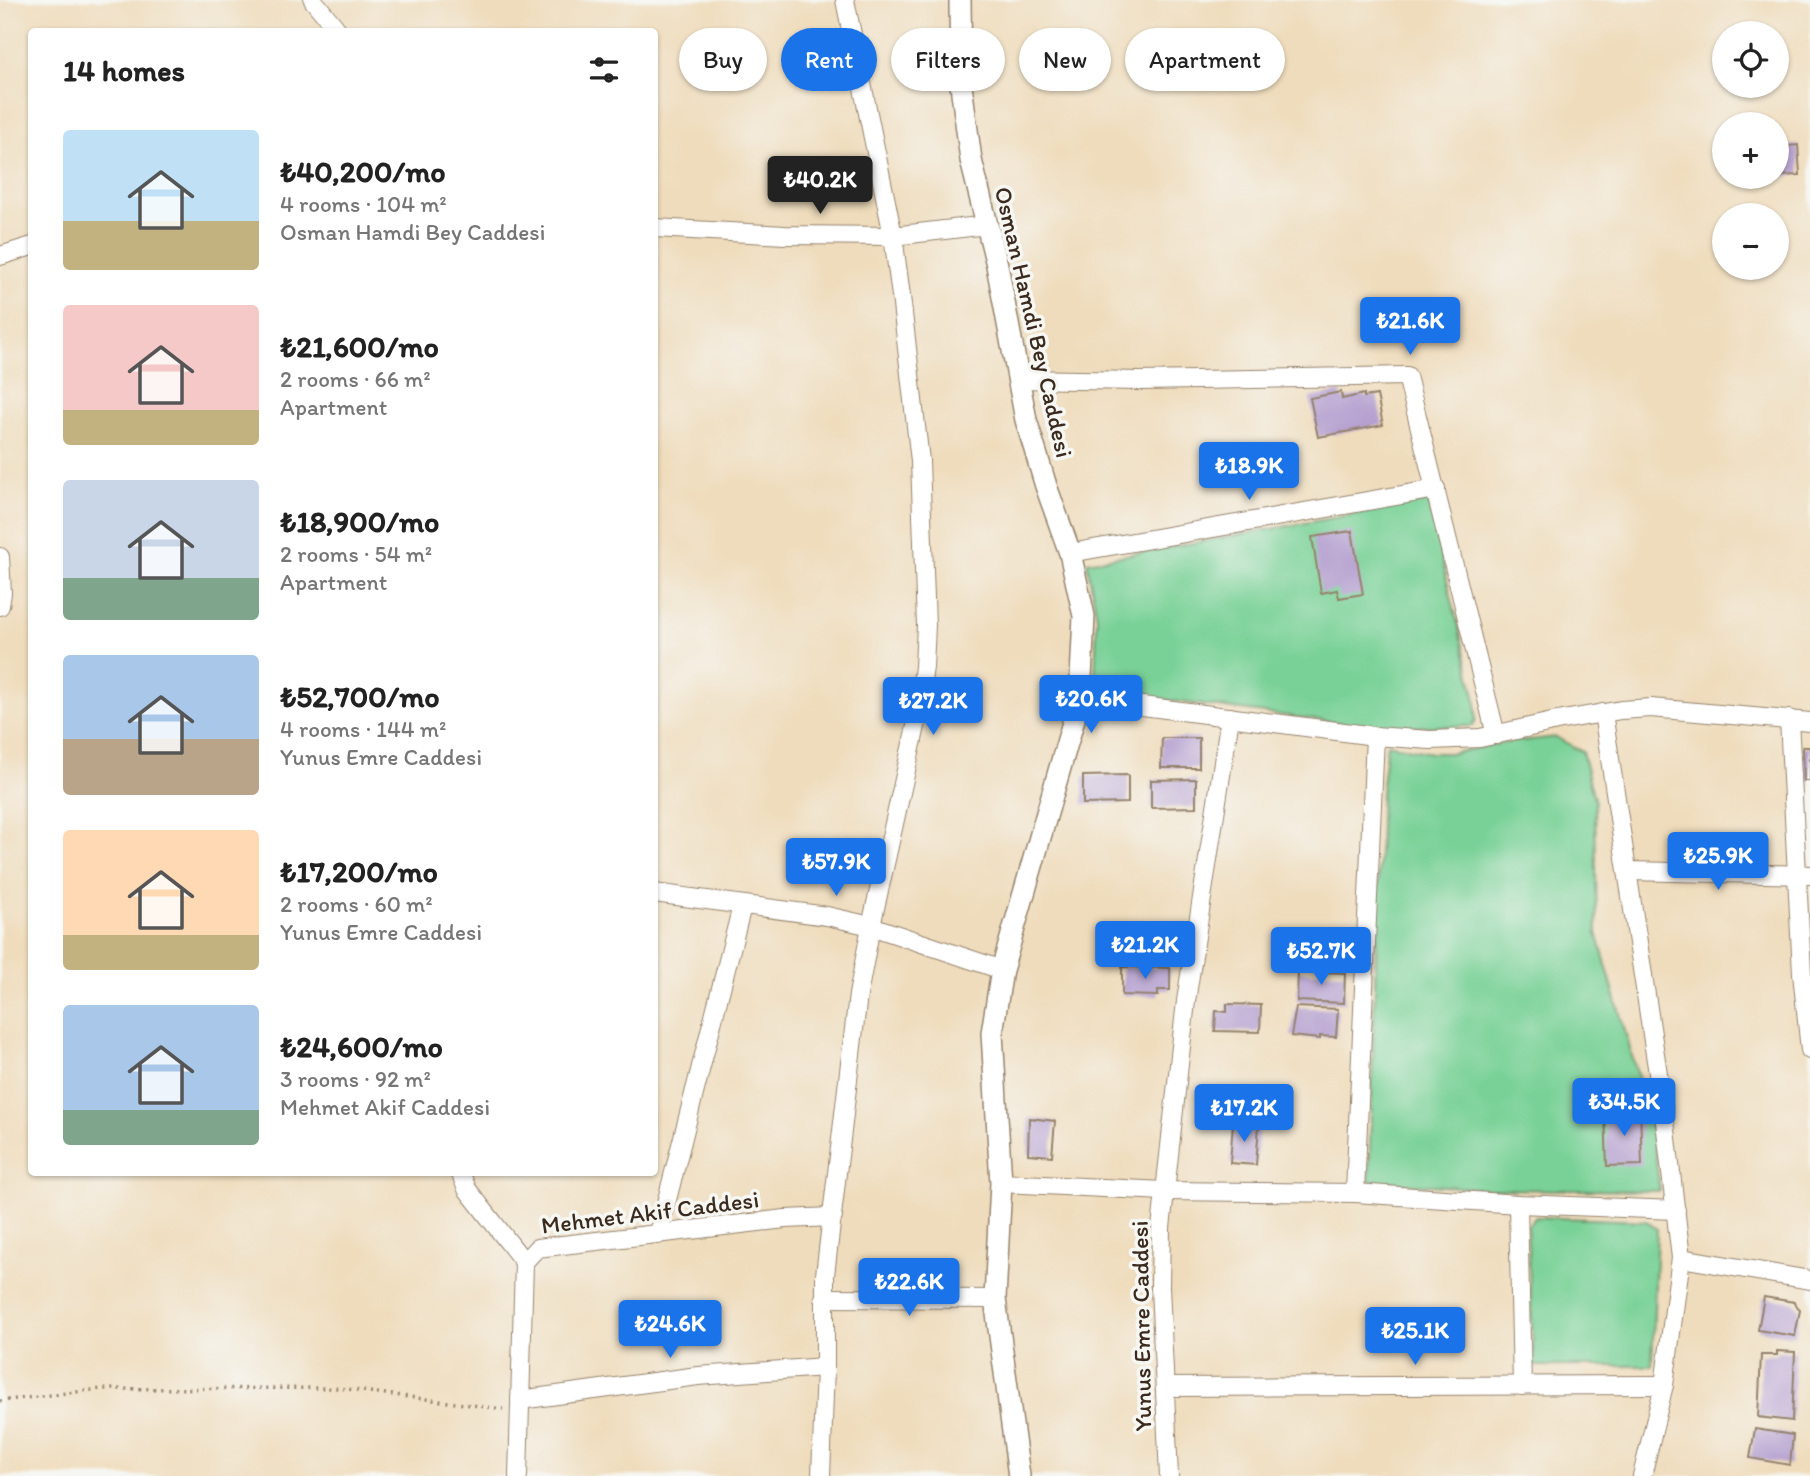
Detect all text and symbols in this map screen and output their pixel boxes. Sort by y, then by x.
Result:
map controls [1712,21,1789,280]
button: locate [1712,21,1789,98]
chip: Buy [679,28,767,91]
chip: Rent [781,28,877,91]
chip: Filters [891,28,1005,91]
chip: New [1019,28,1111,91]
chip: Apartment [1125,28,1285,91]
icon: filters [585,51,623,89]
text: 14 homes [63,52,185,89]
button: + [1712,112,1789,189]
text: ₺40,200/mo [280,153,446,190]
pin: ₺40.2K [763,156,877,216]
icon: home [119,158,203,242]
text: ₺40.2K [784,165,856,193]
street label: Osman Hamdi Bey Caddesi [989,184,1079,460]
text: 4 rooms · 104 m² [280,190,447,218]
button: − [1712,203,1789,280]
text: Osman Hamdi Bey Caddesi [280,218,546,246]
pin: ₺21.6K [1353,298,1467,357]
text: ₺21.6K [1376,306,1444,334]
text: ₺21,600/mo [280,328,439,365]
icon: home [119,333,203,417]
text: 2 rooms · 66 m² [280,365,431,393]
text: Apartment [280,393,387,421]
pin: ₺18.9K [1192,442,1306,502]
text: ₺18.9K [1215,451,1283,479]
text: ₺18,900/mo [280,503,439,540]
icon: home [119,508,203,592]
text: 2 rooms · 54 m² [280,540,432,568]
text: Apartment [280,568,387,596]
pin: ₺20.6K [1034,676,1148,735]
text: ₺52,700/mo [280,678,440,715]
pin: ₺27.2K [876,678,990,737]
icon: home [119,683,203,767]
text: ₺20.6K [1055,684,1127,712]
text: ₺27.2K [899,686,967,714]
text: 4 rooms · 144 m² [280,715,446,743]
text: Yunus Emre Caddesi [280,743,482,771]
pin: ₺25.9K [1661,832,1775,892]
pin: ₺57.9K [779,838,893,898]
text: ₺25.9K [1684,841,1752,869]
text: ₺57.9K [802,847,870,875]
text: ₺17,200/mo [280,853,438,890]
icon: home [119,858,203,942]
text: 2 rooms · 60 m² [280,890,433,918]
text: Yunus Emre Caddesi [280,918,482,946]
pin: ₺21.2K [1088,922,1202,981]
pin: ₺52.7K [1264,928,1378,987]
text: ₺21.2K [1111,930,1179,958]
text: ₺52.7K [1287,936,1355,964]
text: ₺24,600/mo [280,1028,443,1065]
icon: home [119,1033,203,1117]
text: 3 rooms · 92 m² [280,1065,431,1093]
pin: ₺34.5K [1567,1078,1681,1138]
pin: ₺17.2K [1187,1084,1301,1144]
text: ₺34.5K [1588,1087,1660,1115]
text: Mehmet Akif Caddesi [280,1093,490,1121]
text: ₺17.2K [1211,1093,1277,1121]
street label: Mehmet Akif Caddesi [539,1184,761,1240]
street label: Yunus Emre Caddesi [1125,1220,1157,1432]
pin: ₺22.6K [852,1258,966,1318]
text: ₺22.6K [874,1267,944,1295]
pin: ₺24.6K [613,1300,727,1360]
pin: ₺25.1K [1358,1308,1472,1367]
text: ₺24.6K [635,1309,705,1337]
text: ₺25.1K [1381,1316,1449,1344]

